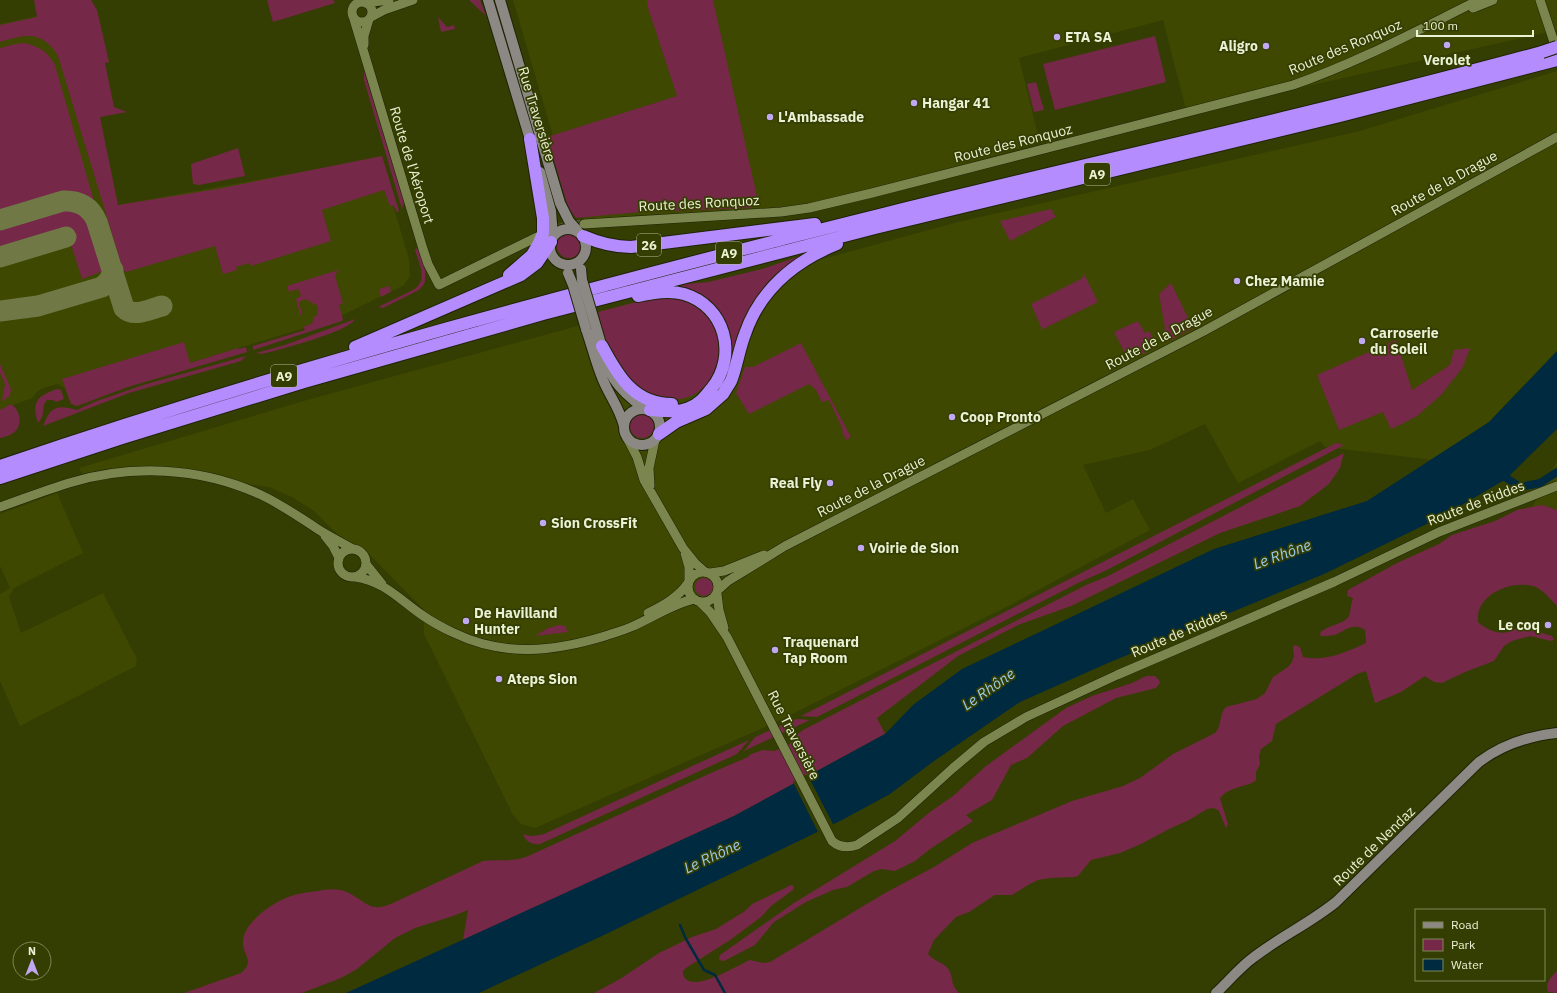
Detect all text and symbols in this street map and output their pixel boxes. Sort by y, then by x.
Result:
scale bar [1417,12,1533,38]
street label: Route des Ronquoz [1286,15,1405,79]
text: 100 m [1423,18,1458,33]
place label: ETA SA [1065,28,1112,46]
marker: ETA SA [1052,32,1062,42]
place label: Aligro [1219,37,1258,55]
marker: Verolet [1442,40,1452,50]
marker: Aligro [1261,41,1271,51]
place label: Verolet [1423,51,1471,69]
street label: Rue Traversière [514,64,560,164]
place label: Hangar 41 [922,94,990,112]
marker: Hangar 41 [909,98,919,108]
street label: Route de l'Aéroport [386,104,438,226]
place label: L'Ambassade [778,108,864,126]
marker: L'Ambassade [765,112,775,122]
street label: Route des Ronquoz [952,119,1074,166]
street label: Route de la Drague [1388,146,1501,220]
road number: A9 [1084,163,1110,185]
street label: Route des Ronquoz [638,191,760,215]
road number: 26 [637,234,661,256]
road number: A9 [716,242,742,264]
place label: Chez Mamie [1245,272,1325,290]
marker: Chez Mamie [1232,276,1242,286]
street label: Route de la Drague [1102,302,1216,374]
place label: Carroserie du Soleil [1370,324,1439,358]
marker: Carroserie du Soleil [1357,336,1367,346]
road number: A9 [271,365,297,387]
place label: Coop Pronto [960,408,1041,426]
marker: Coop Pronto [947,412,957,422]
street label: Route de la Drague [814,451,928,521]
place label: Real Fly [770,474,823,492]
street label: Route de Riddes [1425,476,1527,530]
marker: Real Fly [825,478,835,488]
place label: Sion CrossFit [551,514,637,532]
marker: Sion CrossFit [538,518,548,528]
water label: Le Rhône [1250,535,1314,573]
place label: Voirie de Sion [869,539,959,557]
marker: Voirie de Sion [856,543,866,553]
place label: De Havilland Hunter [474,604,558,638]
street label: Route de Riddes [1128,605,1230,661]
marker: De Havilland Hunter [461,616,471,626]
place label: Le coq [1498,616,1540,634]
marker: Le coq [1543,620,1553,630]
place label: Traquenard Tap Room [783,633,859,667]
marker: Traquenard Tap Room [770,645,780,655]
water label: Le Rhône [958,664,1018,714]
place label: Ateps Sion [507,670,577,688]
marker: Ateps Sion [494,674,504,684]
street label: Rue Traversière [764,687,824,783]
street label: Route de Nendaz [1329,802,1419,890]
water label: Le Rhône [681,834,744,877]
legend [1415,909,1545,981]
text: Road [1451,917,1479,932]
text: Park [1451,937,1476,952]
north arrow [12,941,52,981]
text: N [28,944,36,958]
text: Water [1451,957,1484,972]

